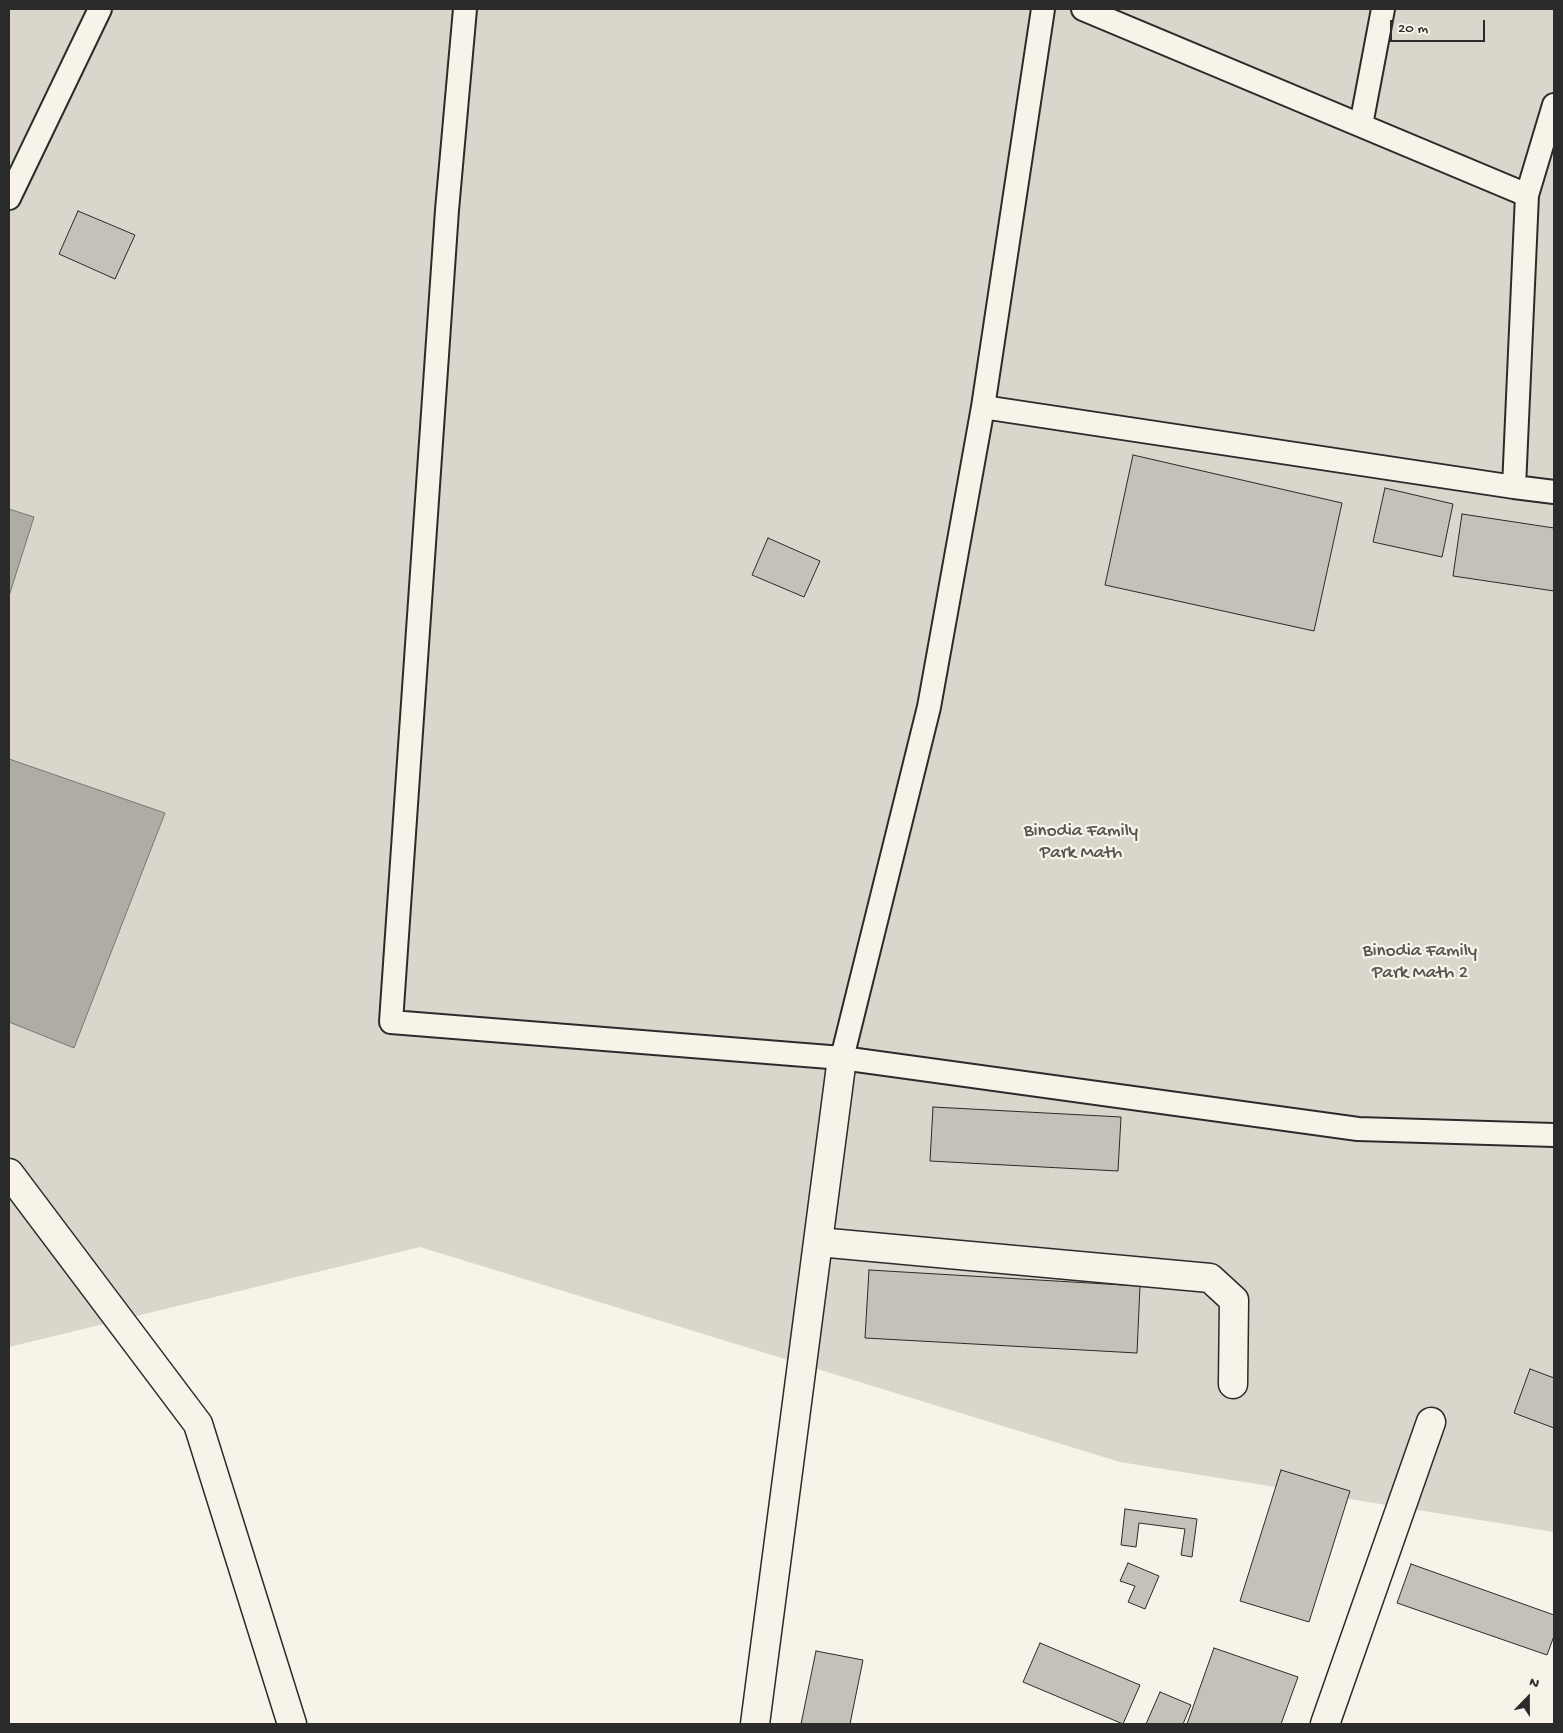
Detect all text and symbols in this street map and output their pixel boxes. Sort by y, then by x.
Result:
scale bar [1393,10,1488,42]
text: 20 m [1398,20,1428,38]
park label: Binodia Family Park Math [1024,821,1138,865]
park label: Binodia Family Park Math 2 [1363,941,1477,985]
north arrow [1503,1673,1553,1723]
text: N [1526,1674,1541,1693]

